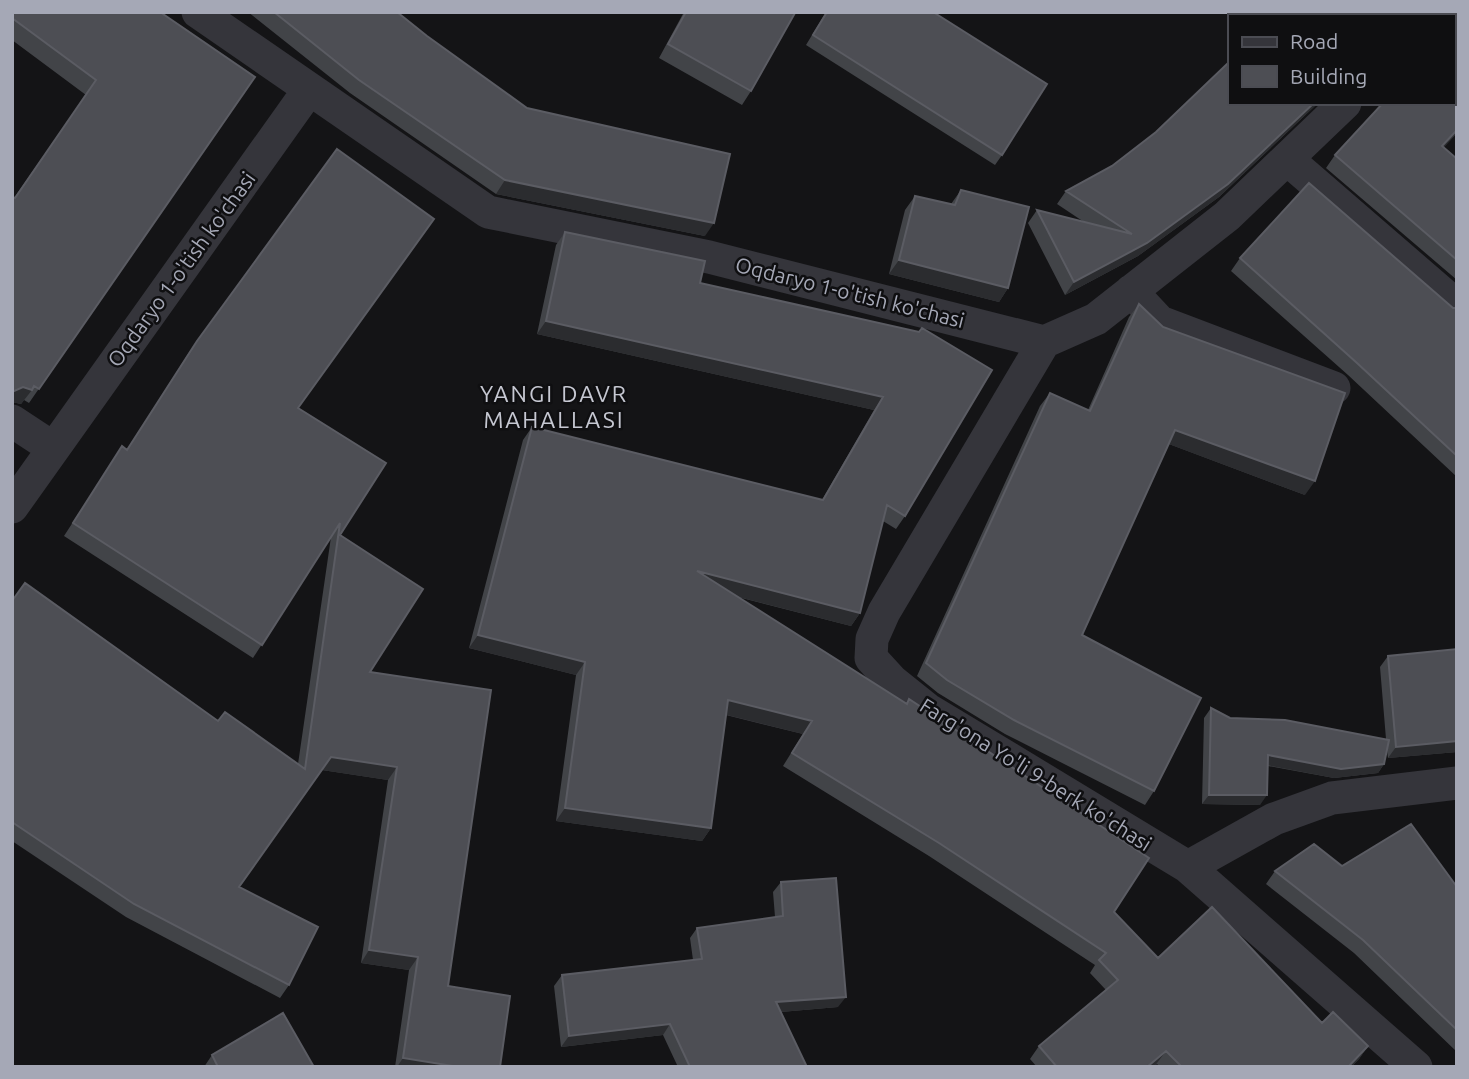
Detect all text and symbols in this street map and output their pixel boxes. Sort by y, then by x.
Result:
legend [1228,14,1455,105]
text: Road [1290,29,1338,53]
text: Building [1290,64,1367,88]
street label: Oqdaryo 1-o'tish ko'chasi [102,167,260,371]
street label: Oqdaryo 1-o'tish ko'chasi [733,252,967,332]
district label: YANGI DAVR MAHALLASI [480,381,628,432]
street label: Farg'ona Yo'li 9-berk ko'chasi [916,693,1156,855]

